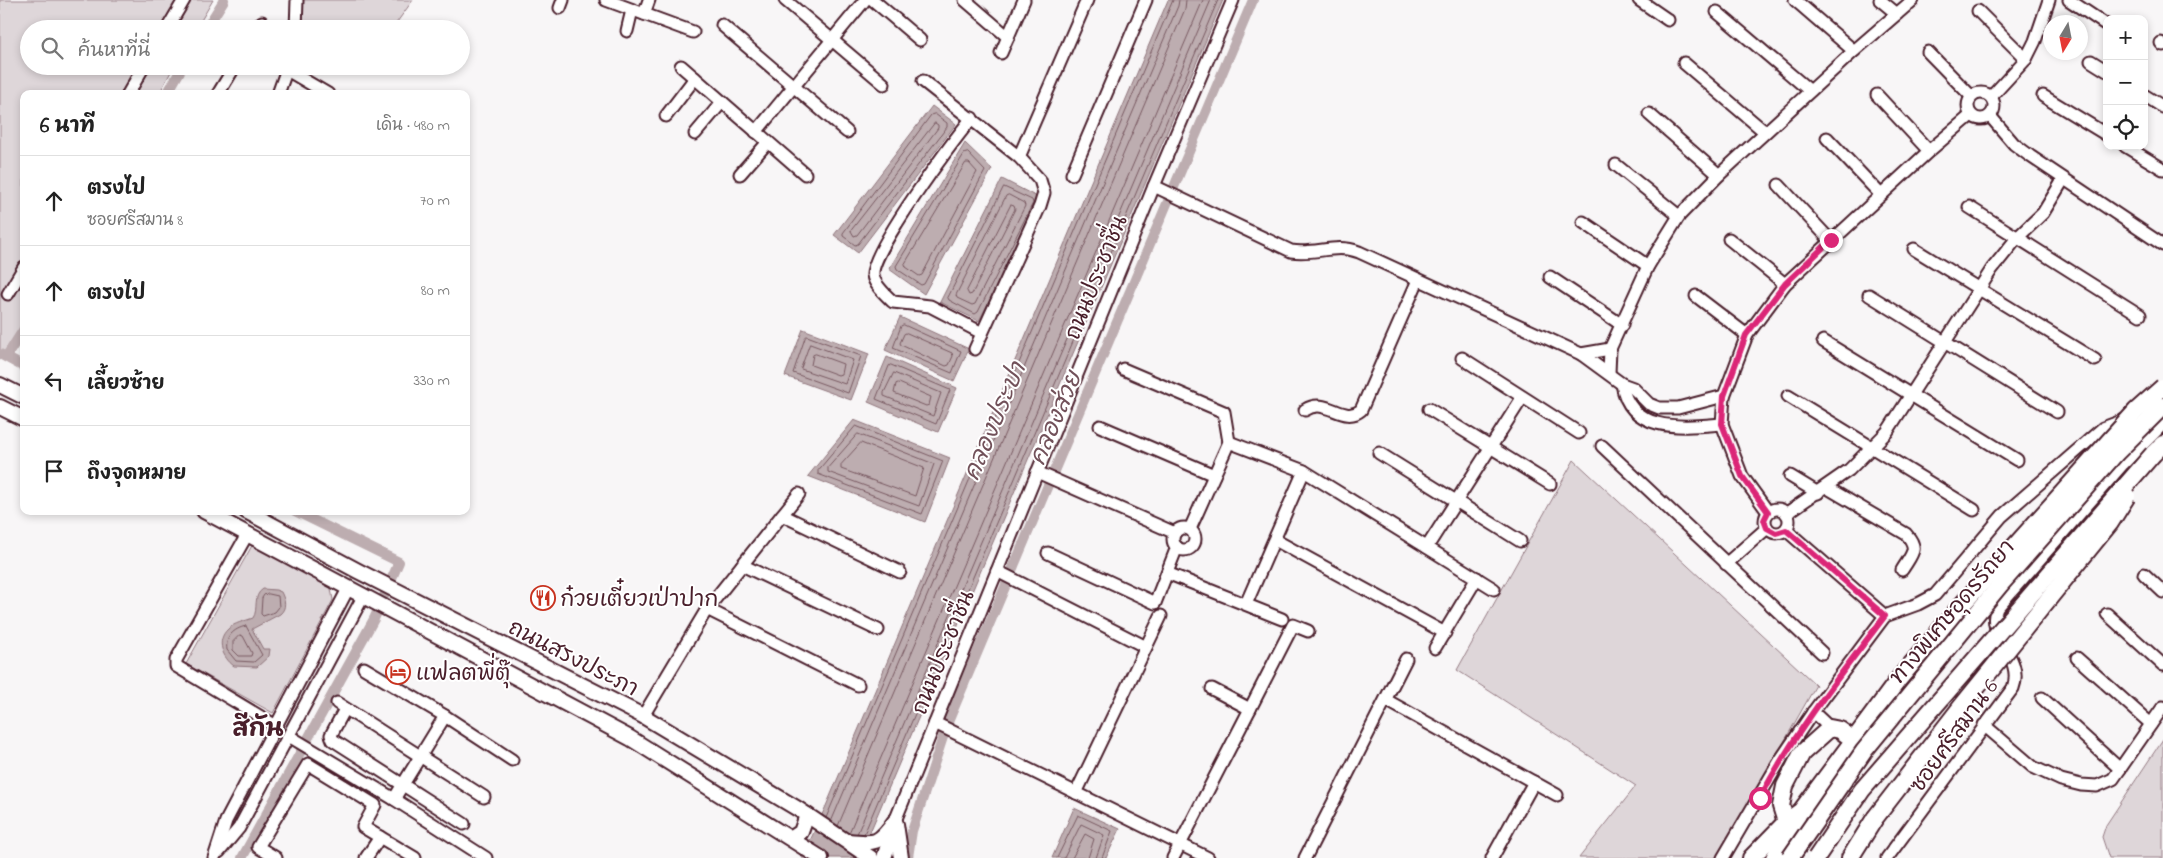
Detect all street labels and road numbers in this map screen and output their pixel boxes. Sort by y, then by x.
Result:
street label: ถนนประชาชื่น [1052,208,1137,345]
street label: ทางพิเศษอุดรรัถยา [1883,533,2024,692]
street label: ถนนประชาชื่น [899,583,984,720]
street label: ถนนสรงประภา [502,613,643,706]
street label: ซอยศรีสมาน 6 [1903,673,2008,800]

